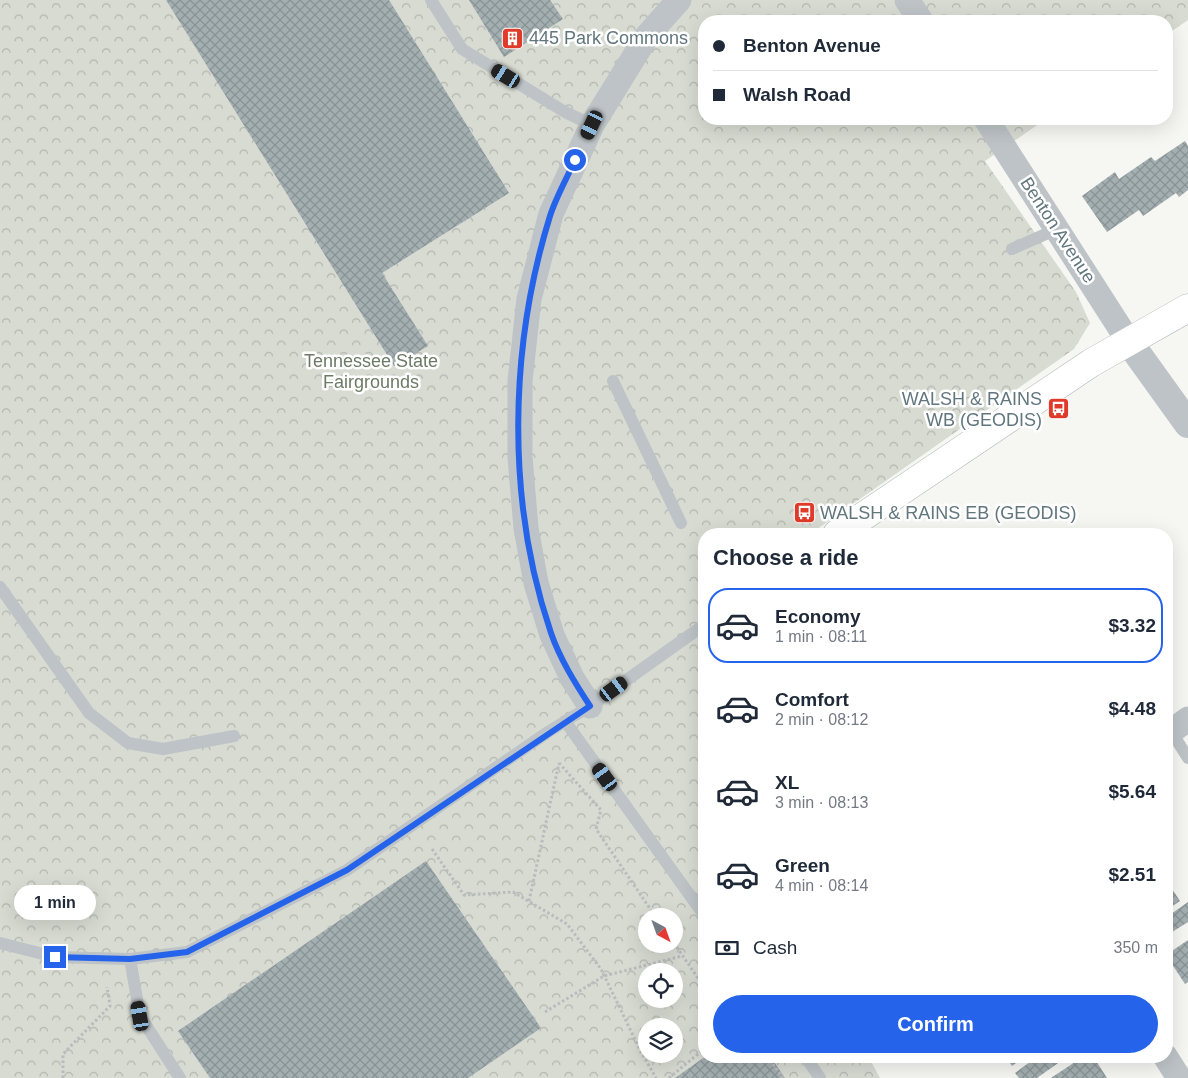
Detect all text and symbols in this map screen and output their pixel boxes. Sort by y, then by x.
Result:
building icon: 445 Park Commons [501,26,525,50]
place label: 445 Park Commons [529,28,688,48]
text: Benton Avenue [743,35,881,56]
car [489,62,522,90]
text: Walsh Road [743,84,851,105]
car [578,108,605,142]
route start [564,149,586,171]
street label: Benton Avenue [1016,173,1100,287]
park label: Tennessee State Fairgrounds [304,351,438,392]
place label: WALSH & RAINS WB (GEODIS) [902,389,1042,430]
bus stop icon: WALSH & RAINS WB (GEODIS) [1046,397,1070,421]
bus stop icon: WALSH & RAINS EB (GEODIS) [792,501,816,525]
place label: WALSH & RAINS EB (GEODIS) [820,503,1076,523]
text: Choose a ride [713,545,858,570]
icon: car [715,603,760,648]
text: Economy [775,606,861,627]
text: $3.32 [1108,615,1156,636]
text: 1 min · 08:11 [775,628,867,645]
car [597,674,630,704]
icon: car [715,686,760,731]
text: Comfort [775,689,849,710]
text: $4.48 [1108,698,1156,719]
text: 2 min · 08:12 [775,711,868,728]
car [590,760,619,794]
icon: car [715,769,760,814]
text: XL [775,772,799,793]
text: $5.64 [1108,781,1156,802]
text: 3 min · 08:13 [775,794,868,811]
icon: car [715,852,760,897]
text: Green [775,855,830,876]
text: $2.51 [1108,864,1156,885]
text: 4 min · 08:14 [775,877,868,894]
callout: 1 min [14,884,96,920]
text: 1 min [34,894,76,911]
north arrow [638,908,682,952]
map controls [638,908,683,1063]
icon: cash [713,934,741,962]
text: Cash [753,937,797,958]
text: 350 m [1114,939,1158,956]
route end [44,946,66,968]
button: locate [638,963,683,1008]
button: Confirm [713,995,1158,1053]
car [130,1000,149,1032]
button: layers [638,1018,683,1063]

